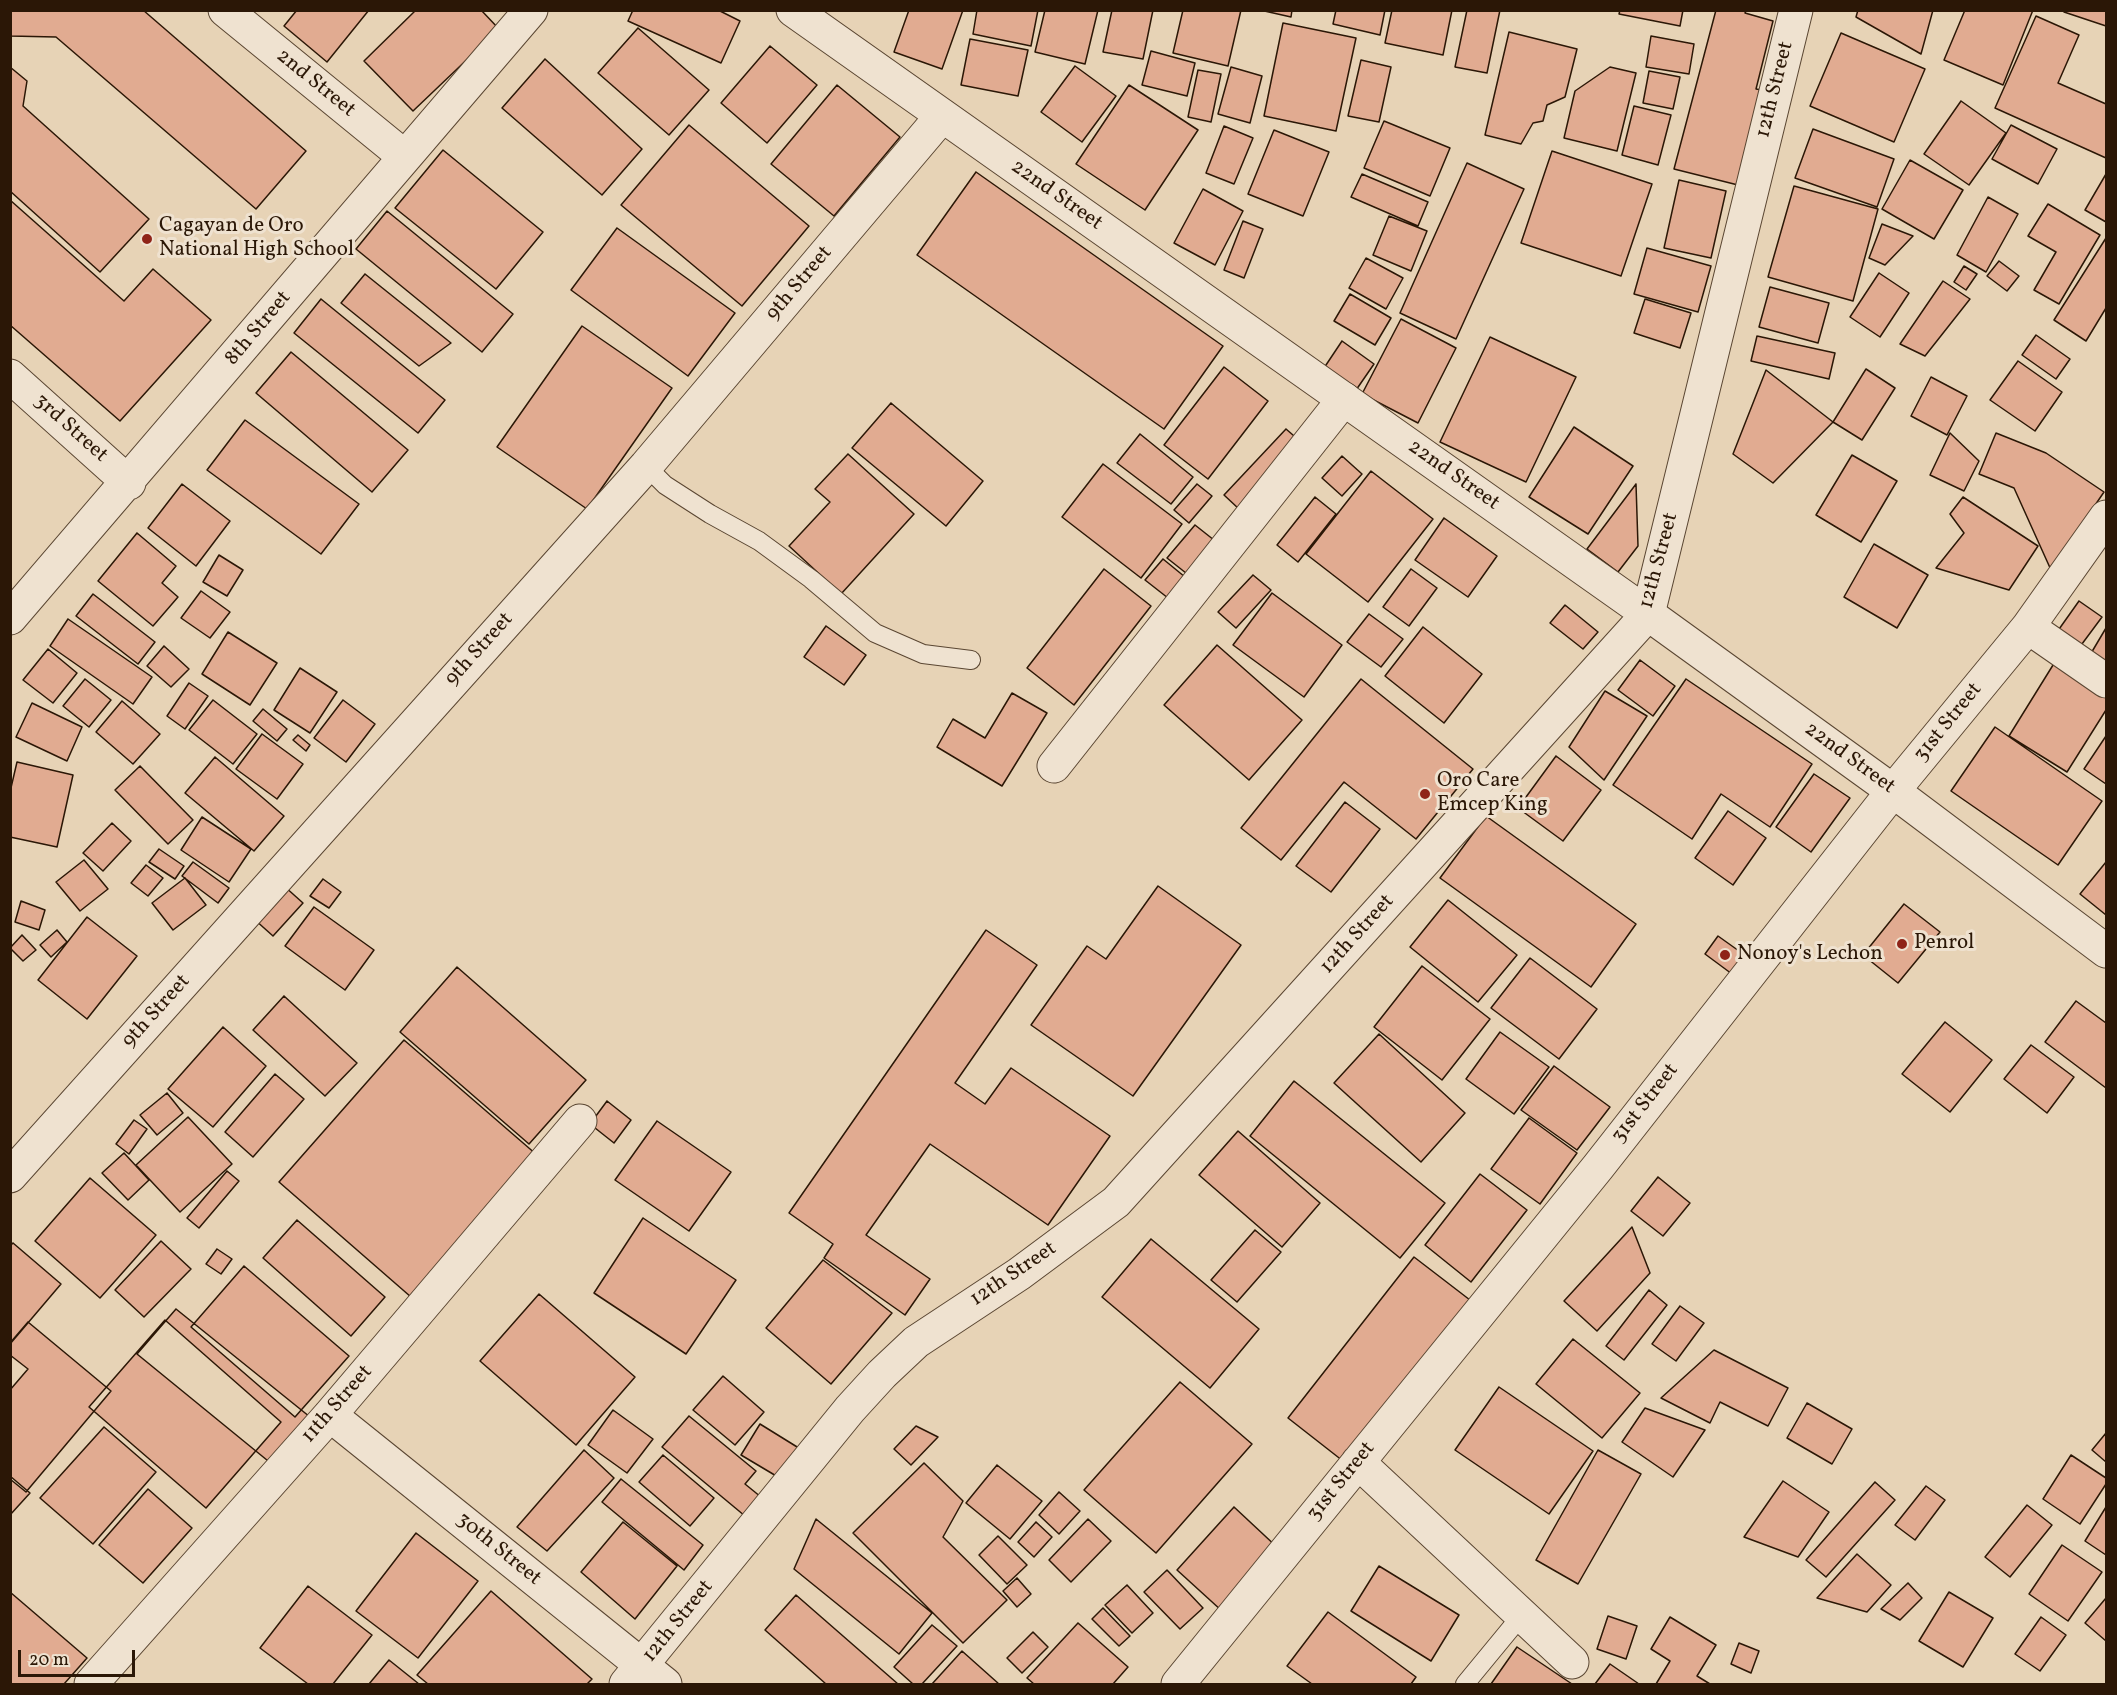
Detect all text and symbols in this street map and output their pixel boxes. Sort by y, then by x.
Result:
street label: 12th Street [1752,39,1800,141]
street label: 2nd Street [270,44,360,124]
street label: 22nd Street [1005,155,1107,237]
place label: Cagayan de Oro National High School [159,214,354,264]
marker: Cagayan de Oro National High School [140,232,154,246]
street label: 9th Street [761,241,839,327]
street label: 8th Street [220,287,298,371]
street label: 3rd Street [28,389,112,469]
street label: 22nd Street [1402,435,1504,517]
street label: 12th Street [1635,510,1685,612]
street label: 9th Street [441,608,519,692]
street label: 31st Street [1909,678,1989,768]
street label: 22nd Street [1799,718,1899,800]
place label: Oro Care Emcep King [1437,769,1548,819]
marker: Oro Care Emcep King [1418,787,1432,801]
street label: 12th Street [1316,890,1400,980]
place label: Penrol [1914,931,1974,957]
marker: Penrol [1895,937,1909,951]
place label: Nonoy's Lechon [1737,942,1883,968]
marker: Nonoy's Lechon [1718,948,1732,962]
street label: 9th Street [118,970,196,1054]
street label: 31st Street [1607,1059,1685,1149]
street label: 12th Street [966,1237,1062,1313]
street label: 11th Street [297,1361,379,1449]
street label: 31st Street [1302,1437,1382,1527]
street label: 30th Street [450,1508,546,1592]
street label: 12th Street [638,1576,720,1668]
scale bar [21,1638,138,1676]
text: 20 m [29,1648,69,1673]

